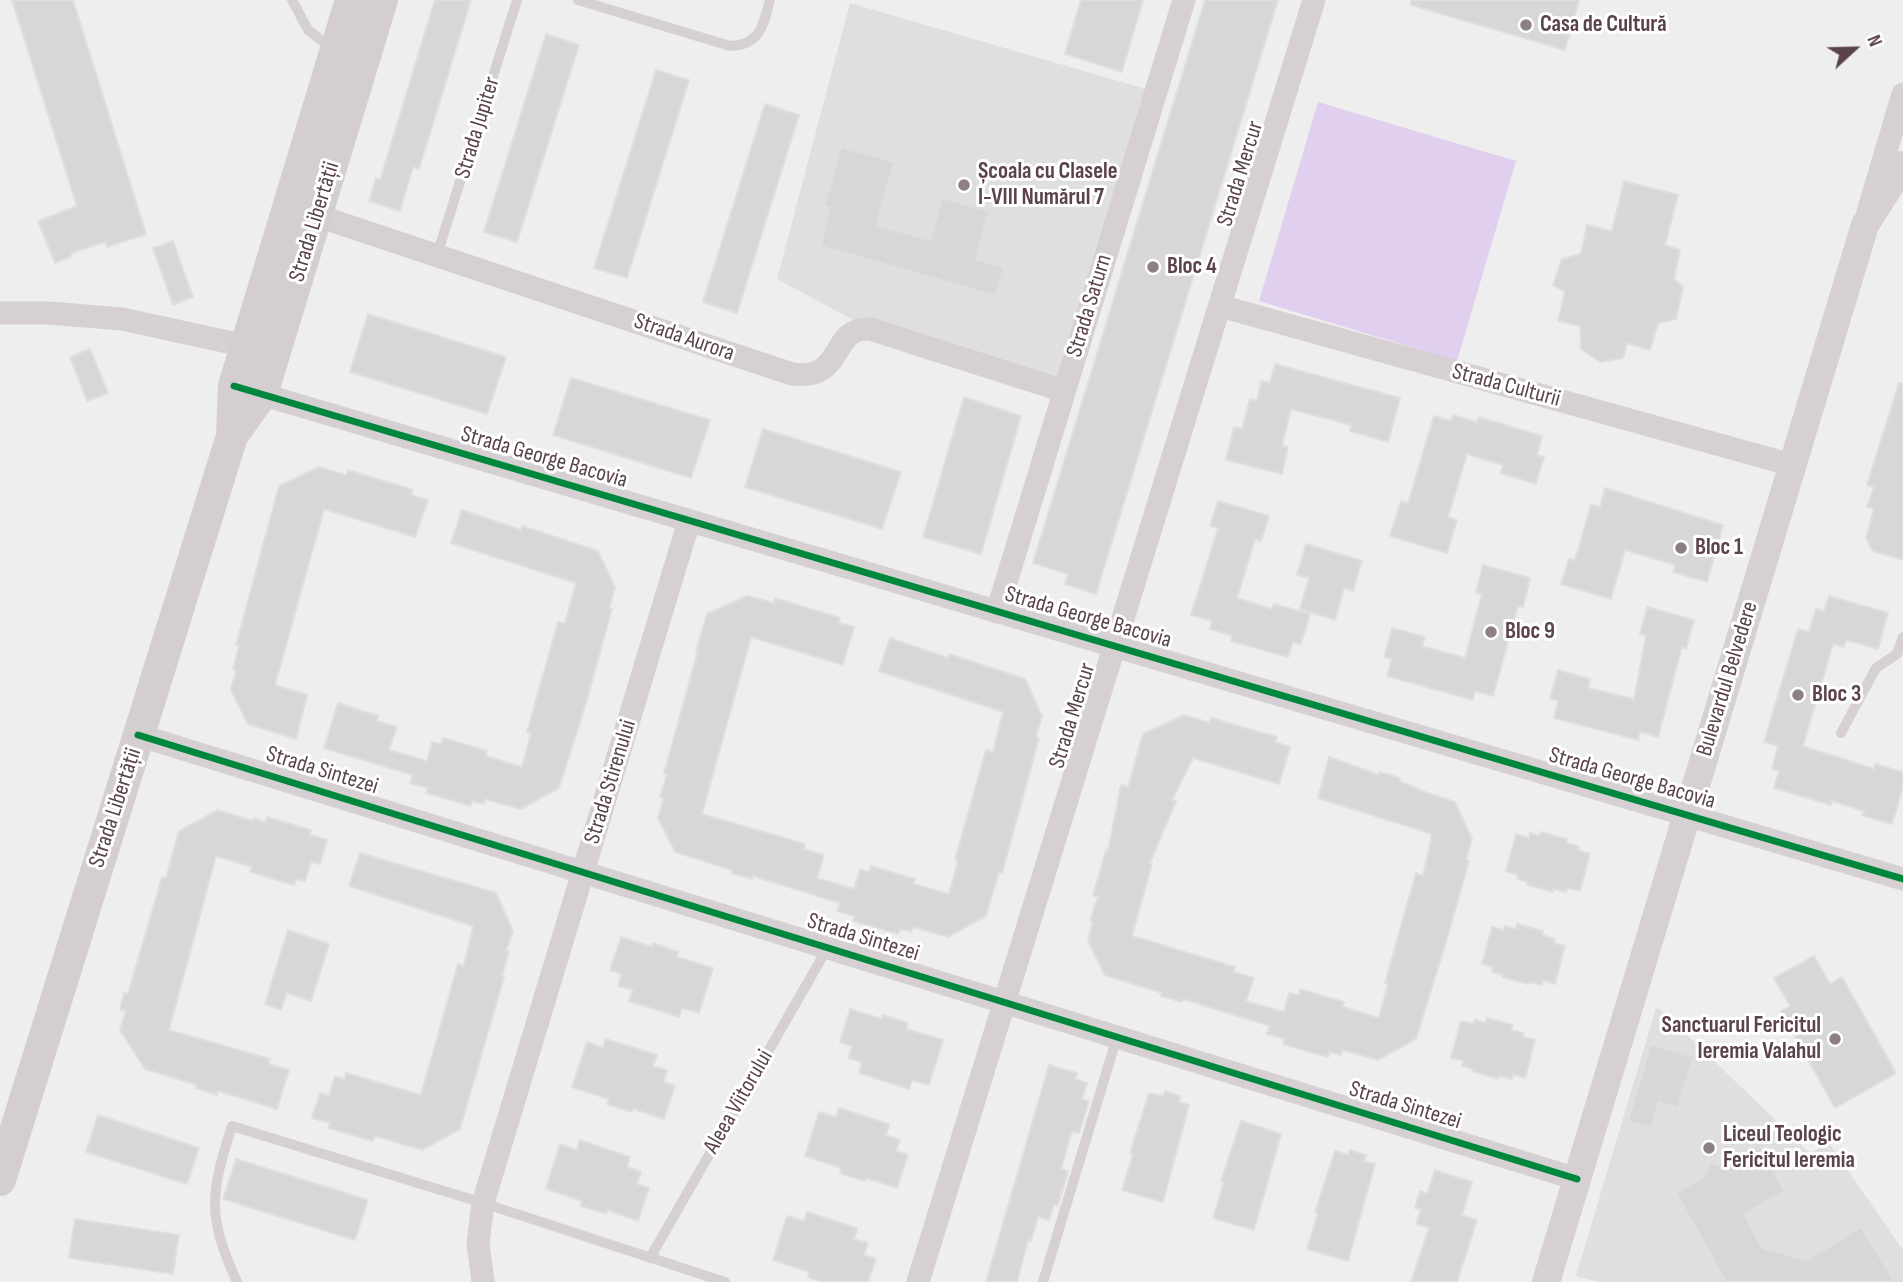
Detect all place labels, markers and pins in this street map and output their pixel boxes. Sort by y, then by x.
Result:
place label: Casa de Cultură [1540,11,1667,39]
marker: Casa de Cultură [1518,17,1534,33]
place label: Școala cu Clasele I-VIII Numărul 7 [978,158,1117,212]
marker: Școala cu Clasele I-VIII Numărul 7 [956,177,972,193]
place label: Bloc 4 [1167,253,1217,281]
marker: Bloc 4 [1145,259,1161,275]
place label: Bloc 1 [1695,534,1743,562]
marker: Bloc 1 [1673,540,1689,556]
place label: Bloc 9 [1505,618,1555,646]
marker: Bloc 9 [1483,624,1499,640]
place label: Bloc 3 [1812,681,1861,709]
marker: Bloc 3 [1790,687,1806,703]
place label: Sanctuarul Fericitul Ieremia Valahul [1662,1012,1821,1066]
marker: Sanctuarul Fericitul Ieremia Valahul [1827,1031,1843,1047]
place label: Liceul Teologic Fericitul Ieremia [1723,1121,1855,1175]
marker: Liceul Teologic Fericitul Ieremia [1701,1140,1717,1156]

